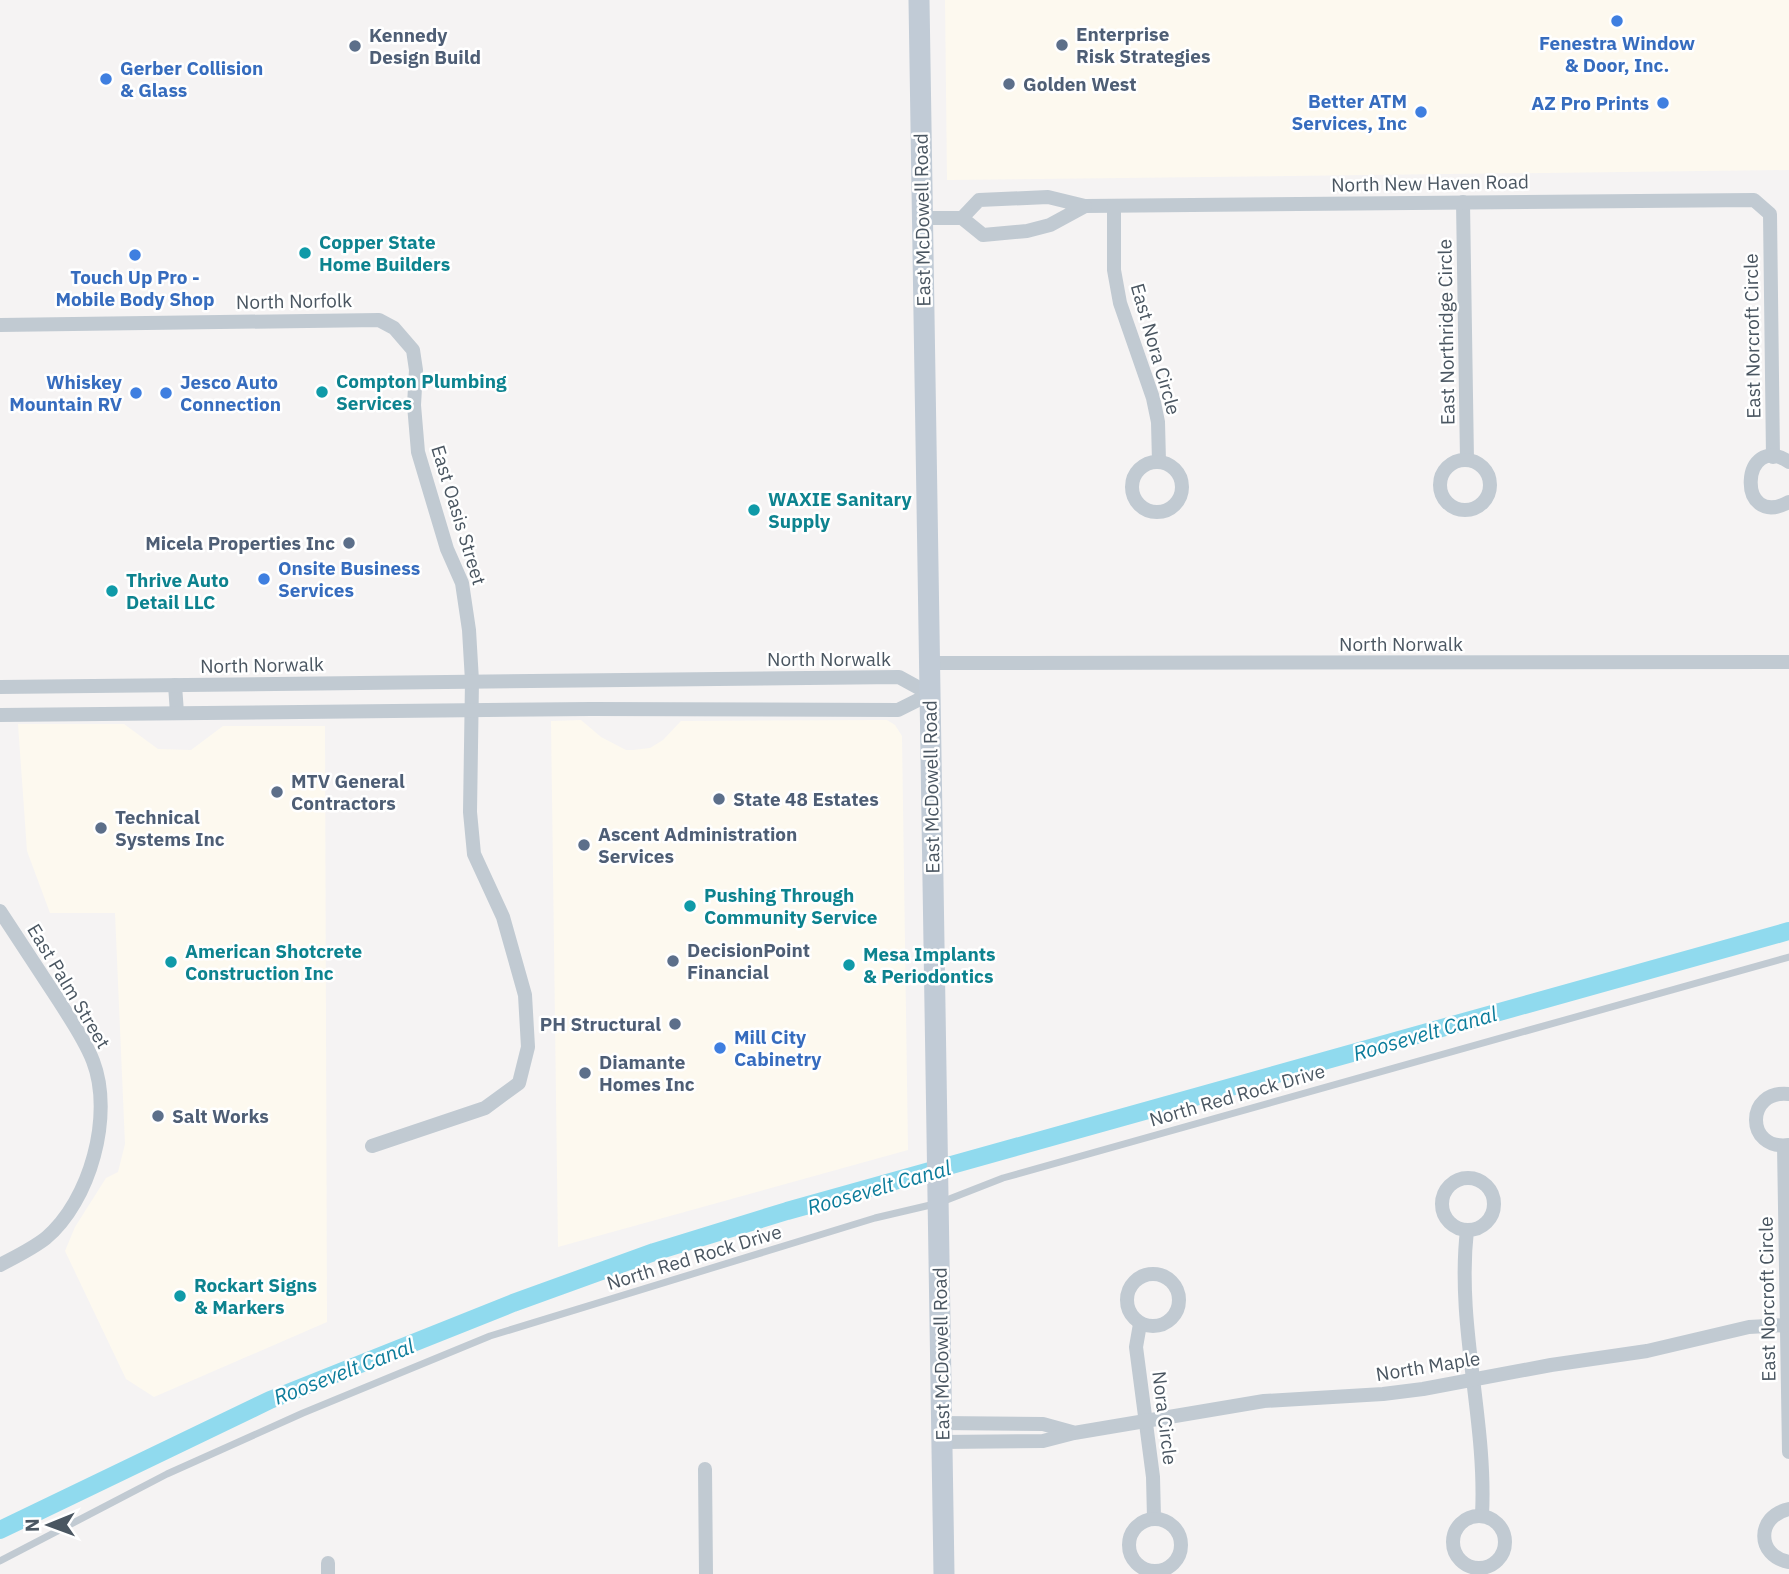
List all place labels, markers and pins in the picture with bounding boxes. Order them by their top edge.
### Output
marker: Fenestra Window & Door, Inc. [1609,13,1625,29]
place label: Enterprise Risk Strategies [1076,22,1210,68]
place label: Kennedy Design Build [369,23,481,69]
place label: Fenestra Window & Door, Inc. [1539,31,1695,77]
marker: Enterprise Risk Strategies [1054,37,1070,53]
marker: Kennedy Design Build [347,38,363,54]
place label: Gerber Collision & Glass [120,56,263,102]
marker: Gerber Collision & Glass [98,71,114,87]
place label: Golden West [1023,72,1137,96]
marker: Golden West [1001,76,1017,92]
place label: Better ATM Services, Inc [1291,89,1407,135]
place label: AZ Pro Prints [1531,91,1649,115]
marker: AZ Pro Prints [1655,95,1671,111]
marker: Better ATM Services, Inc [1413,104,1429,120]
place label: Copper State Home Builders [319,230,450,276]
marker: Copper State Home Builders [297,245,313,261]
marker: Touch Up Pro - Mobile Body Shop [127,247,143,263]
place label: Touch Up Pro - Mobile Body Shop [55,265,215,311]
place label: Compton Plumbing Services [336,369,507,415]
place label: Whiskey Mountain RV [9,370,123,416]
place label: Jesco Auto Connection [180,370,281,416]
marker: Compton Plumbing Services [314,384,330,400]
marker: Whiskey Mountain RV [128,385,144,401]
marker: Jesco Auto Connection [158,385,174,401]
place label: WAXIE Sanitary Supply [768,487,912,533]
marker: WAXIE Sanitary Supply [746,502,762,518]
place label: Micela Properties Inc [145,531,335,555]
marker: Micela Properties Inc [341,535,357,551]
place label: Onsite Business Services [278,556,420,602]
place label: Thrive Auto Detail LLC [126,568,229,614]
marker: Onsite Business Services [256,571,272,587]
marker: Thrive Auto Detail LLC [104,583,120,599]
place label: MTV General Contractors [291,769,405,815]
marker: MTV General Contractors [269,784,285,800]
place label: State 48 Estates [733,787,879,811]
marker: State 48 Estates [711,791,727,807]
place label: Technical Systems Inc [115,805,225,851]
marker: Technical Systems Inc [93,820,109,836]
place label: Ascent Administration Services [598,822,797,868]
marker: Ascent Administration Services [576,837,592,853]
place label: Pushing Through Community Service [704,883,877,929]
marker: Pushing Through Community Service [682,898,698,914]
place label: DecisionPoint Financial [687,938,810,984]
place label: American Shotcrete Construction Inc [185,939,362,985]
place label: Mesa Implants & Periodontics [863,942,996,988]
marker: DecisionPoint Financial [665,953,681,969]
marker: American Shotcrete Construction Inc [163,954,179,970]
marker: Mesa Implants & Periodontics [841,957,857,973]
place label: PH Structural [540,1012,661,1036]
marker: PH Structural [667,1016,683,1032]
place label: Mill City Cabinetry [734,1025,822,1071]
marker: Mill City Cabinetry [712,1040,728,1056]
place label: Diamante Homes Inc [599,1050,695,1096]
marker: Diamante Homes Inc [577,1065,593,1081]
place label: Salt Works [172,1104,269,1128]
marker: Salt Works [150,1108,166,1124]
place label: Rockart Signs & Markers [194,1273,317,1319]
marker: Rockart Signs & Markers [172,1288,188,1304]

